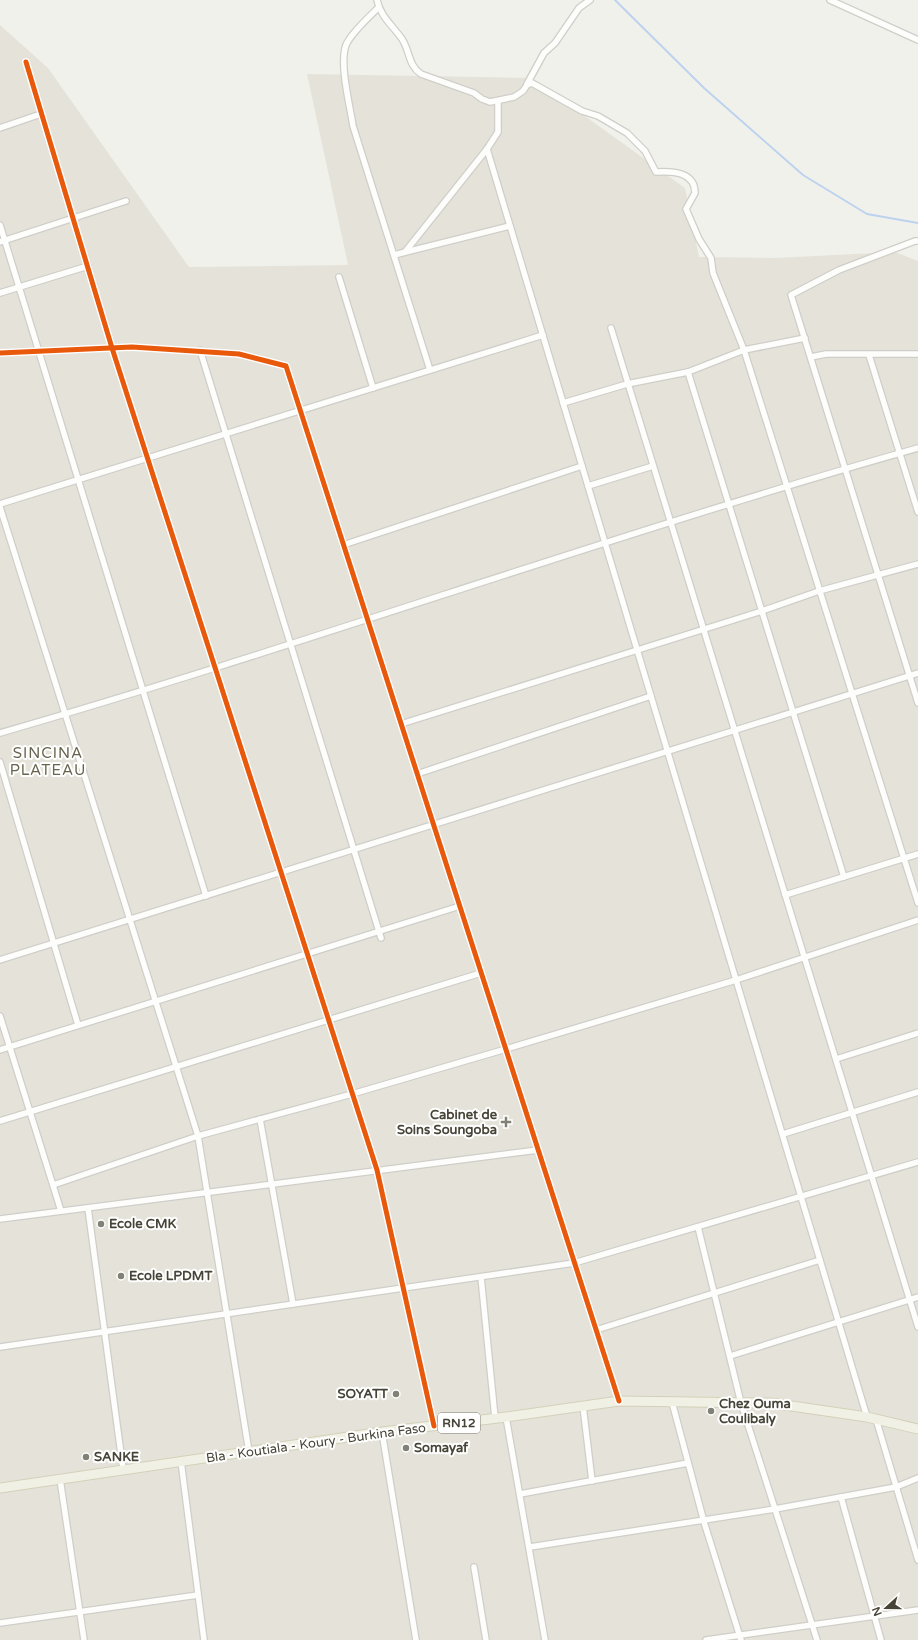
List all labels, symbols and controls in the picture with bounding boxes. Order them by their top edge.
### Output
district label: SINCINA PLATEAU [10,744,86,779]
place label: Cabinet de Soins Soungoba [397,1107,498,1138]
marker: Cabinet de Soins Soungoba [500,1116,512,1128]
place label: Ecole CMK [109,1216,176,1232]
marker: Ecole CMK [96,1219,106,1229]
place label: Ecole LPDMT [129,1268,213,1284]
marker: Ecole LPDMT [116,1271,126,1281]
place label: SOYATT [338,1386,389,1402]
marker: SOYATT [391,1389,401,1399]
place label: Chez Ouma Coulibaly [719,1396,791,1427]
marker: Chez Ouma Coulibaly [706,1406,716,1416]
road number: RN12 [438,1413,480,1433]
street label: Bla - Koutiala - Koury - Burkina Faso [205,1420,427,1466]
place label: Somayaf [414,1440,469,1456]
marker: Somayaf [401,1443,411,1453]
place label: SANKE [94,1449,139,1465]
marker: SANKE [81,1452,91,1462]
north arrow [866,1588,906,1628]
text: N [869,1605,885,1618]

